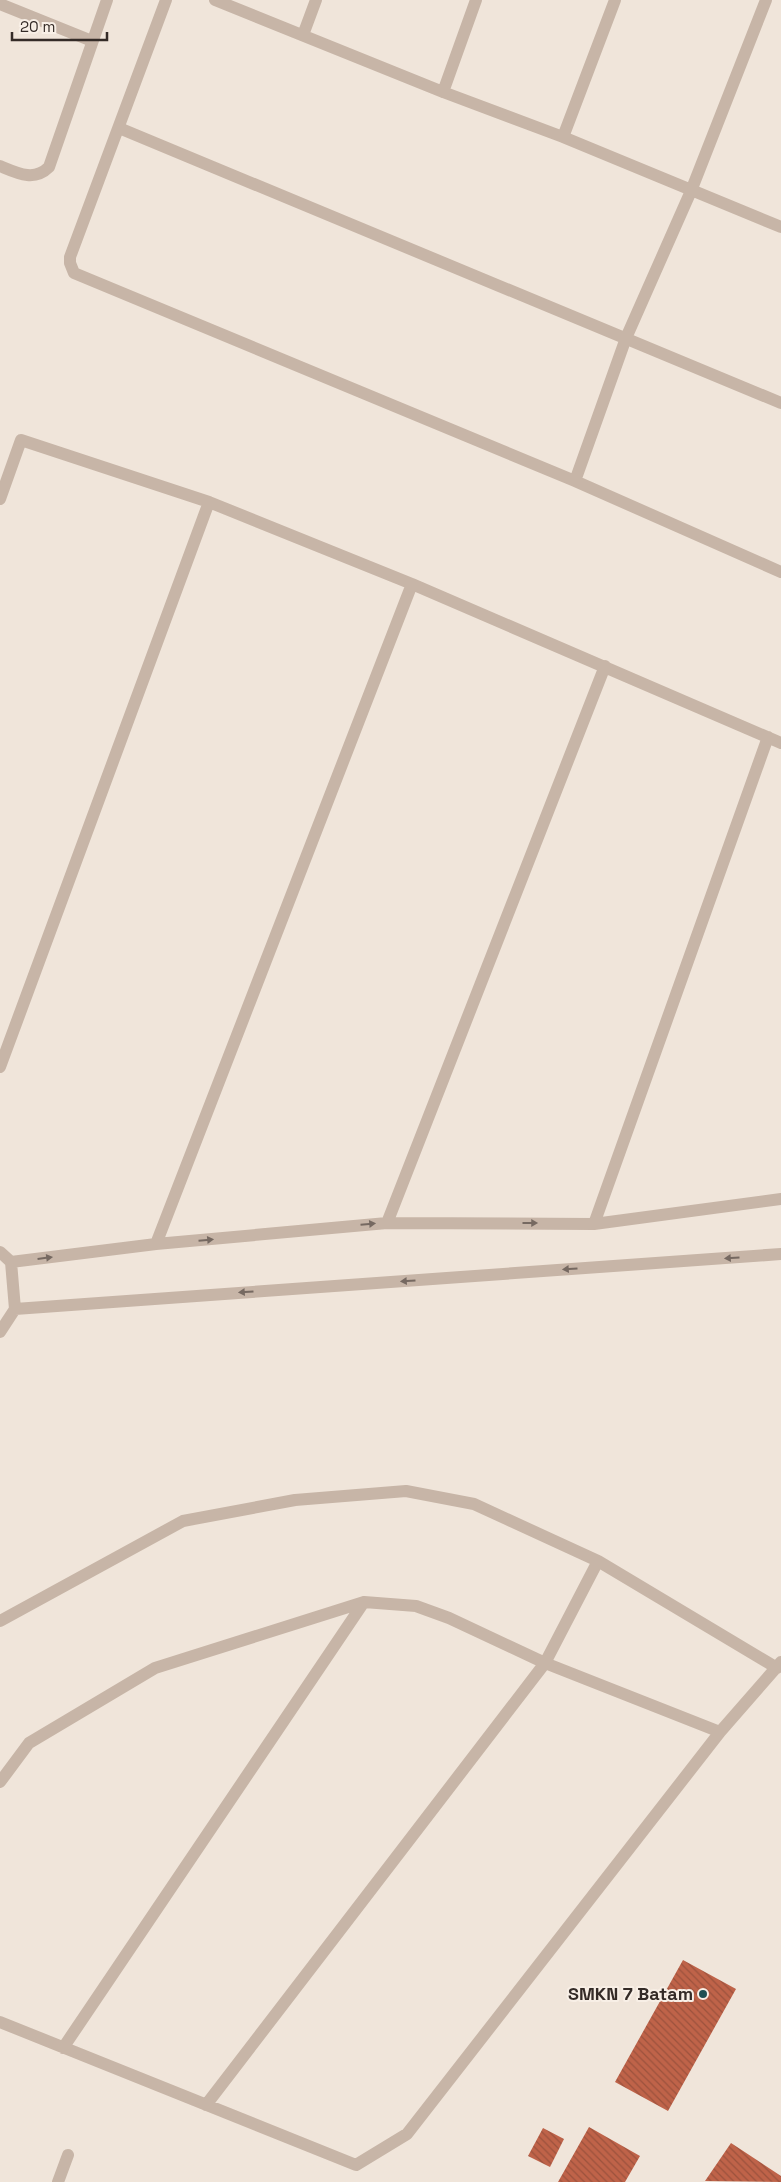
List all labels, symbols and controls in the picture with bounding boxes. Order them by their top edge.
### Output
scale bar [12,10,108,42]
text: 20 m [20,17,55,36]
one-way arrow [523,1219,539,1227]
one-way arrow [360,1220,376,1228]
one-way arrow [198,1235,214,1243]
one-way arrow [37,1254,53,1262]
one-way arrow [724,1254,740,1262]
one-way arrow [562,1265,578,1273]
one-way arrow [400,1277,416,1285]
one-way arrow [238,1289,254,1297]
place label: SMKN 7 Batam [568,1982,693,2005]
marker: SMKN 7 Batam [697,1988,709,2000]

